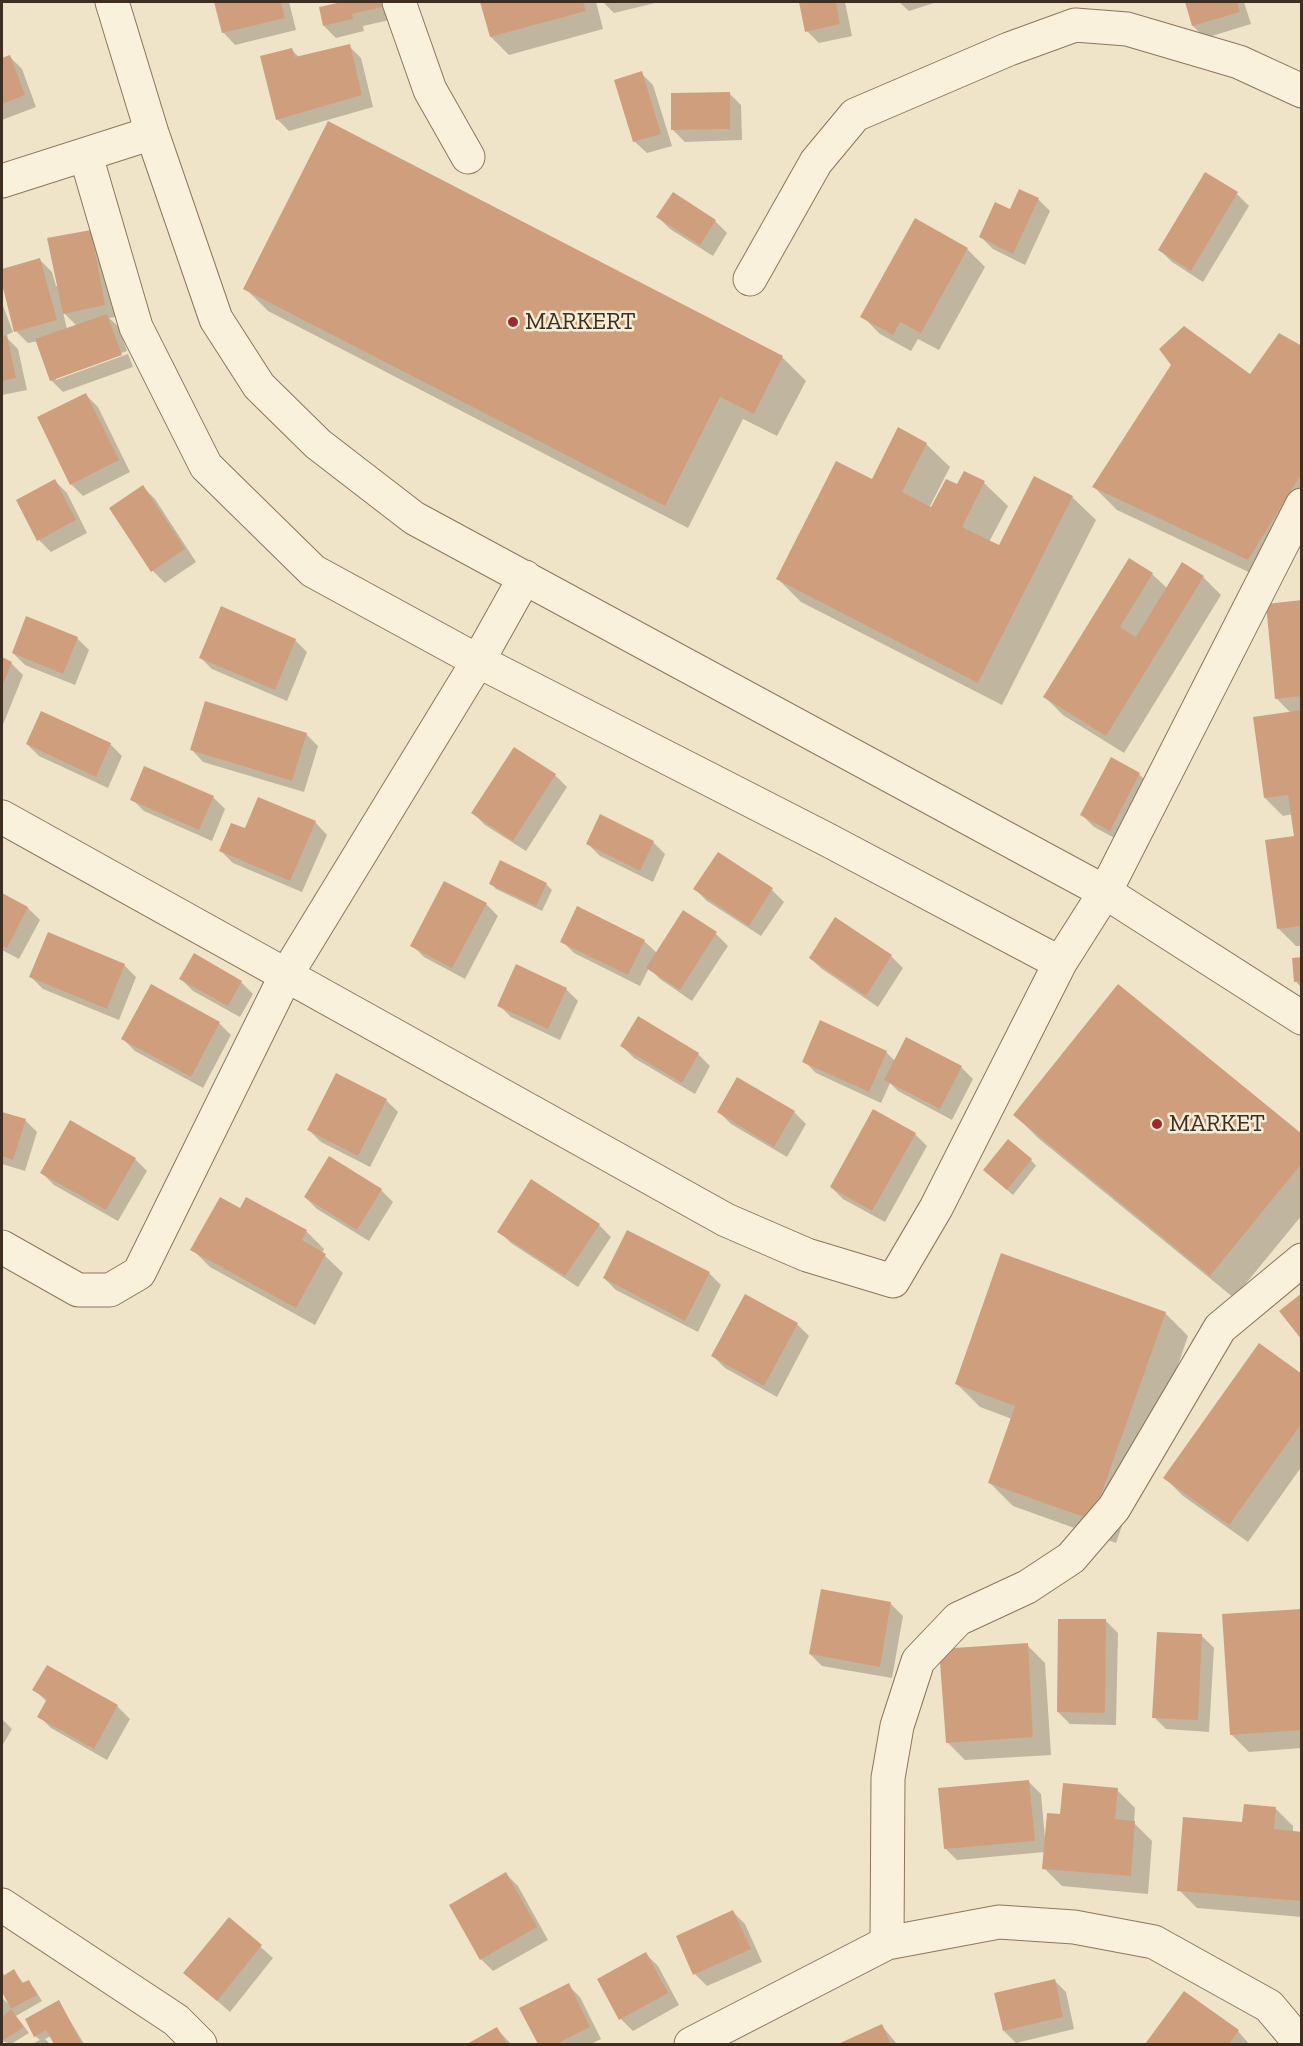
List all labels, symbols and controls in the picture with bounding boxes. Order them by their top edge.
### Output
place label: MARKERT [525,308,636,336]
marker: MARKERT [506,315,520,329]
place label: MARKET [1169,1110,1265,1138]
marker: MARKET [1150,1117,1164,1131]

